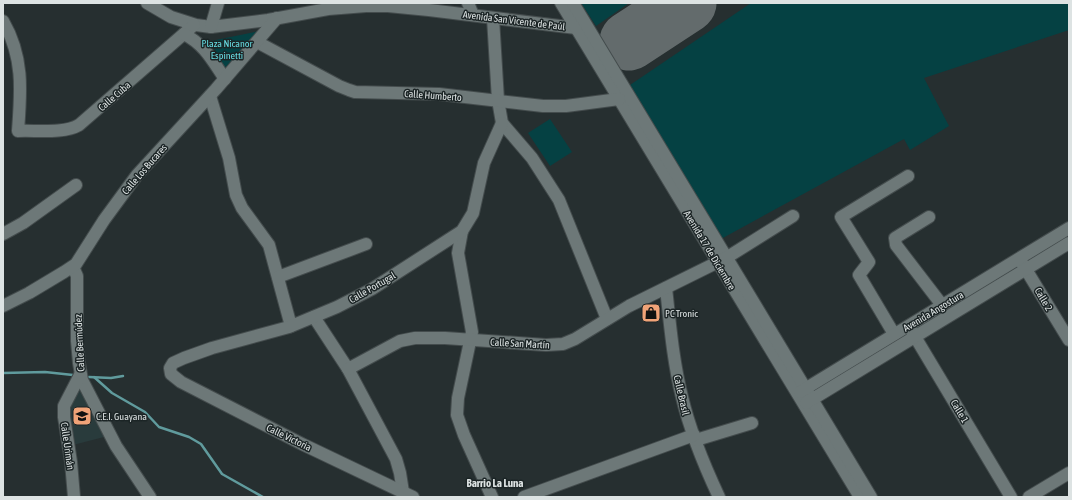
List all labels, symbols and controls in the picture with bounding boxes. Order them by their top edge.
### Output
street label: Avenida San Vicente de Paúl [462,9,566,32]
park label: Plaza Nicanor Espinetti [202,38,253,61]
street label: Calle Cuba [96,79,133,113]
street label: Calle Humberto [404,88,462,103]
street label: Calle Los Bucares [120,142,169,197]
street label: Avenida 17 de Diciembre [682,209,738,292]
street label: Calle Portugal [347,270,398,305]
street label: Calle 2 [1032,286,1055,313]
street label: Avenida Angostura [901,289,966,334]
shop icon: PC Tronic [640,302,662,324]
place label: PC Tronic [665,308,698,319]
street label: Calle Bermúdez [72,314,86,372]
street label: Calle San Martín [490,336,550,351]
street label: Calle Brasil [672,374,692,417]
street label: Calle 1 [948,398,971,425]
school or university icon: C.E.I. Guayana [71,405,93,427]
place label: C.E.I. Guayana [96,411,147,422]
street label: Calle Urimán [59,421,76,471]
street label: Calle Victoria [265,422,313,453]
district label: Barrio La Luna [467,477,523,489]

